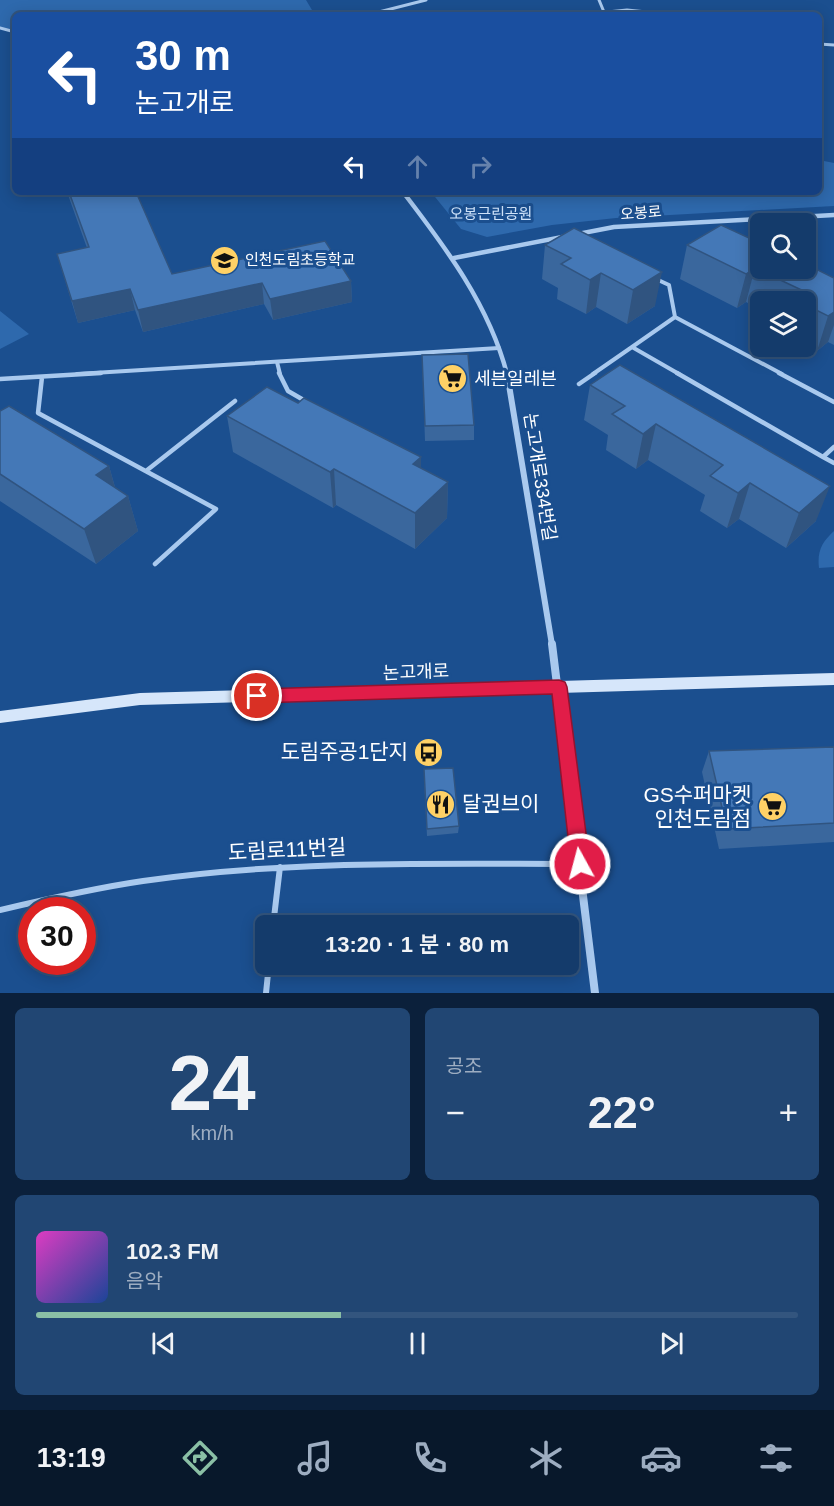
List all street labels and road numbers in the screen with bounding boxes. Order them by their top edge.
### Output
street label: 오봉로 [620,202,662,223]
street label: 논고개로334번길 [520,412,560,542]
street label: 논고개로 [383,661,449,683]
street label: 도림로11번길 [227,835,347,864]

